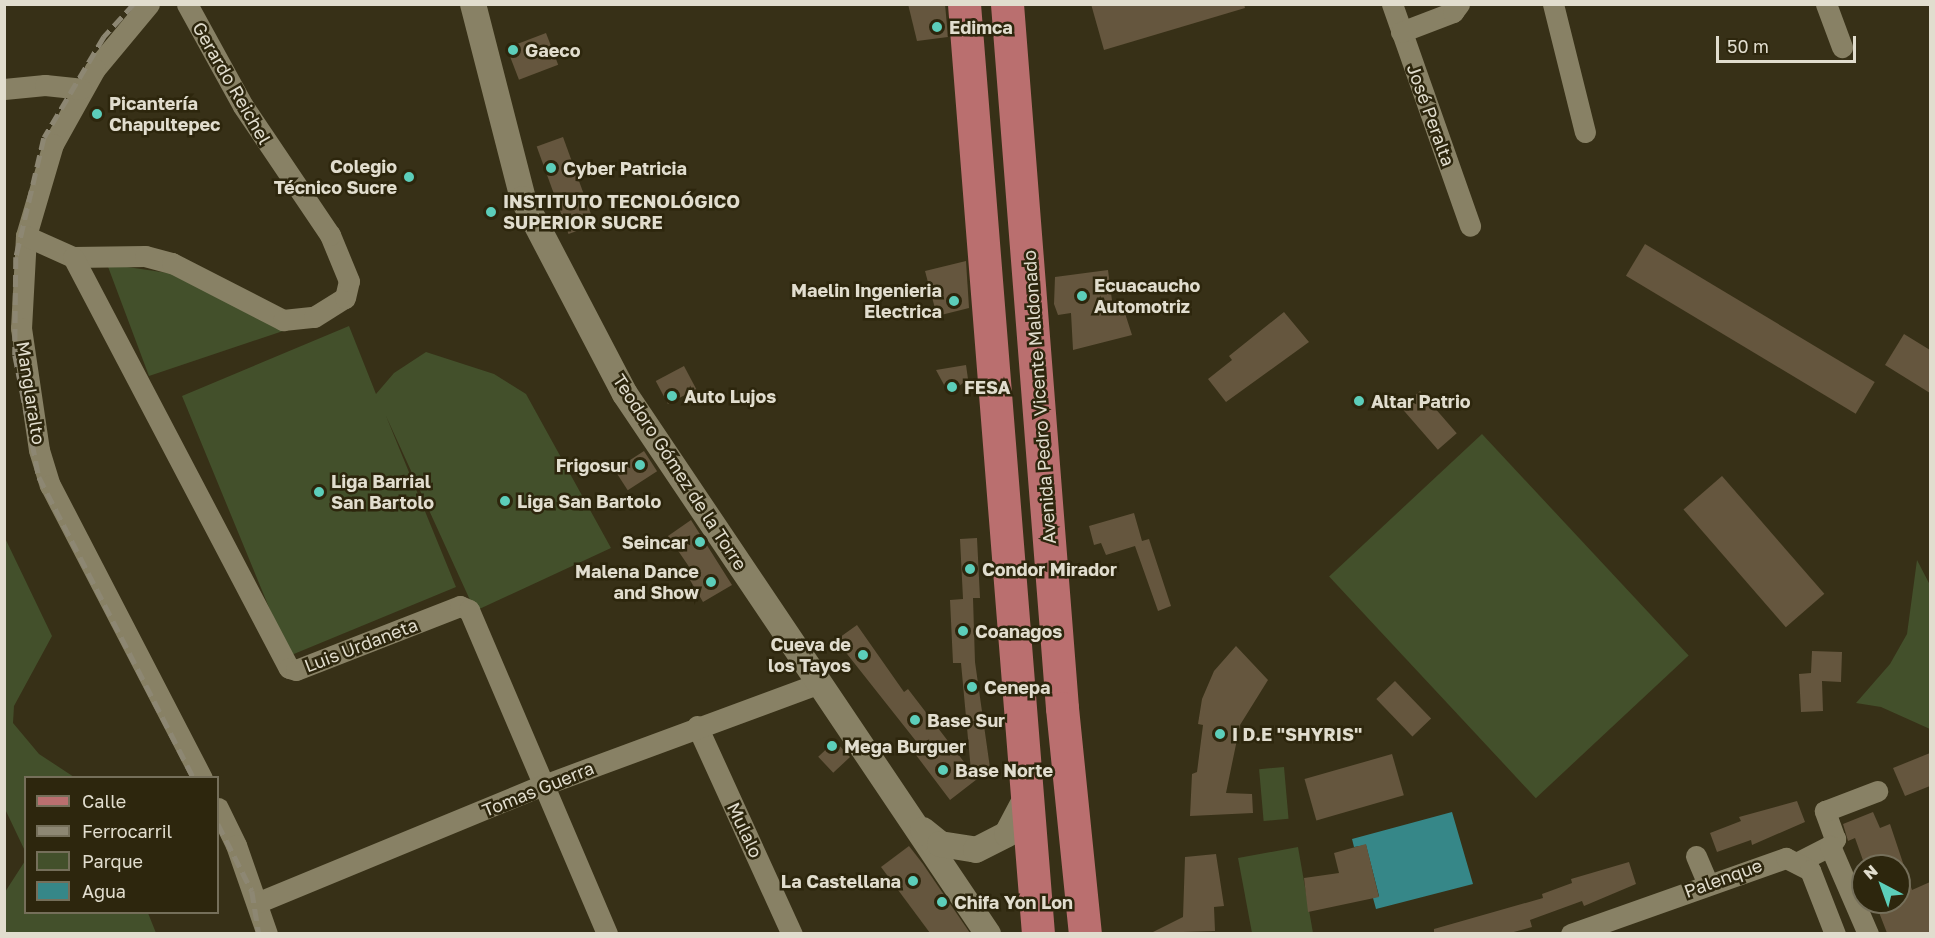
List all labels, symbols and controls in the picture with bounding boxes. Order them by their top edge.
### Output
place label: Edimca [949,16,1013,38]
street label: Gerardo Reichel [188,18,276,148]
marker: Edimca [930,20,944,34]
scale bar [1719,24,1858,62]
text: 50 m [1727,35,1769,57]
place label: Gaeco [525,39,580,61]
marker: Gaeco [506,43,520,57]
street label: José Peralta [1403,61,1459,169]
place label: Picantería Chapultepec [109,93,220,136]
marker: Picantería Chapultepec [90,107,104,121]
place label: Colegio Técnico Sucre [274,156,397,198]
place label: Cyber Patricia [563,157,687,179]
marker: Cyber Patricia [544,161,558,175]
marker: Colegio Técnico Sucre [402,170,416,184]
place label: INSTITUTO TECNOLÓGICO SUPERIOR SUCRE [503,191,740,234]
marker: INSTITUTO TECNOLÓGICO SUPERIOR SUCRE [484,205,498,219]
street label: Avenida Pedro Vicente Maldonado [1018,249,1060,545]
place label: Ecuacaucho Automotriz [1094,275,1200,318]
place label: Maelin Ingenieria Electrica [791,280,942,322]
marker: Ecuacaucho Automotriz [1075,289,1089,303]
marker: Maelin Ingenieria Electrica [947,294,961,308]
street label: Manglaralto [12,340,50,446]
street label: Teodoro Gómez de la Torre [608,370,752,574]
place label: FESA [964,376,1011,398]
marker: FESA [945,380,959,394]
place label: Auto Lujos [684,385,776,407]
marker: Auto Lujos [665,389,679,403]
place label: Altar Patrio [1371,390,1471,412]
marker: Altar Patrio [1352,394,1366,408]
place label: Frigosur [556,454,628,476]
marker: Frigosur [633,458,647,472]
place label: Liga Barrial San Bartolo [331,471,434,514]
marker: Liga Barrial San Bartolo [312,485,326,499]
place label: Liga San Bartolo [517,490,661,512]
marker: Liga San Bartolo [498,494,512,508]
place label: Seincar [622,531,688,553]
marker: Seincar [693,535,707,549]
place label: Condor Mirador [982,558,1117,580]
place label: Malena Dance and Show [575,561,699,604]
marker: Condor Mirador [963,562,977,576]
marker: Malena Dance and Show [704,575,718,589]
street label: Luis Urdaneta [301,613,421,677]
place label: Coanagos [975,620,1062,642]
marker: Coanagos [956,624,970,638]
place label: Cueva de los Tayos [768,634,851,676]
marker: Cueva de los Tayos [856,648,870,662]
place label: Cenepa [984,676,1050,698]
marker: Cenepa [965,680,979,694]
place label: Base Sur [927,709,1005,731]
marker: Base Sur [908,713,922,727]
place label: I D.E "SHYRIS" [1232,723,1362,745]
marker: I D.E "SHYRIS" [1213,727,1227,741]
place label: Mega Burguer [844,735,966,757]
marker: Mega Burguer [825,739,839,753]
street label: Tomas Guerra [479,757,597,821]
place label: Base Norte [955,759,1053,781]
marker: Base Norte [936,763,950,777]
legend [24,776,219,914]
text: Calle [82,790,126,812]
street label: Mulalo [723,799,767,861]
text: Ferrocarril [82,820,172,842]
text: Parque [82,850,143,872]
street label: Palenque [1681,854,1765,902]
north arrow [1851,854,1911,914]
text: N [1859,860,1882,883]
place label: La Castellana [781,870,901,892]
marker: La Castellana [906,874,920,888]
text: Agua [82,880,126,902]
place label: Chifa Yon Lon [954,891,1073,913]
marker: Chifa Yon Lon [935,895,949,909]

